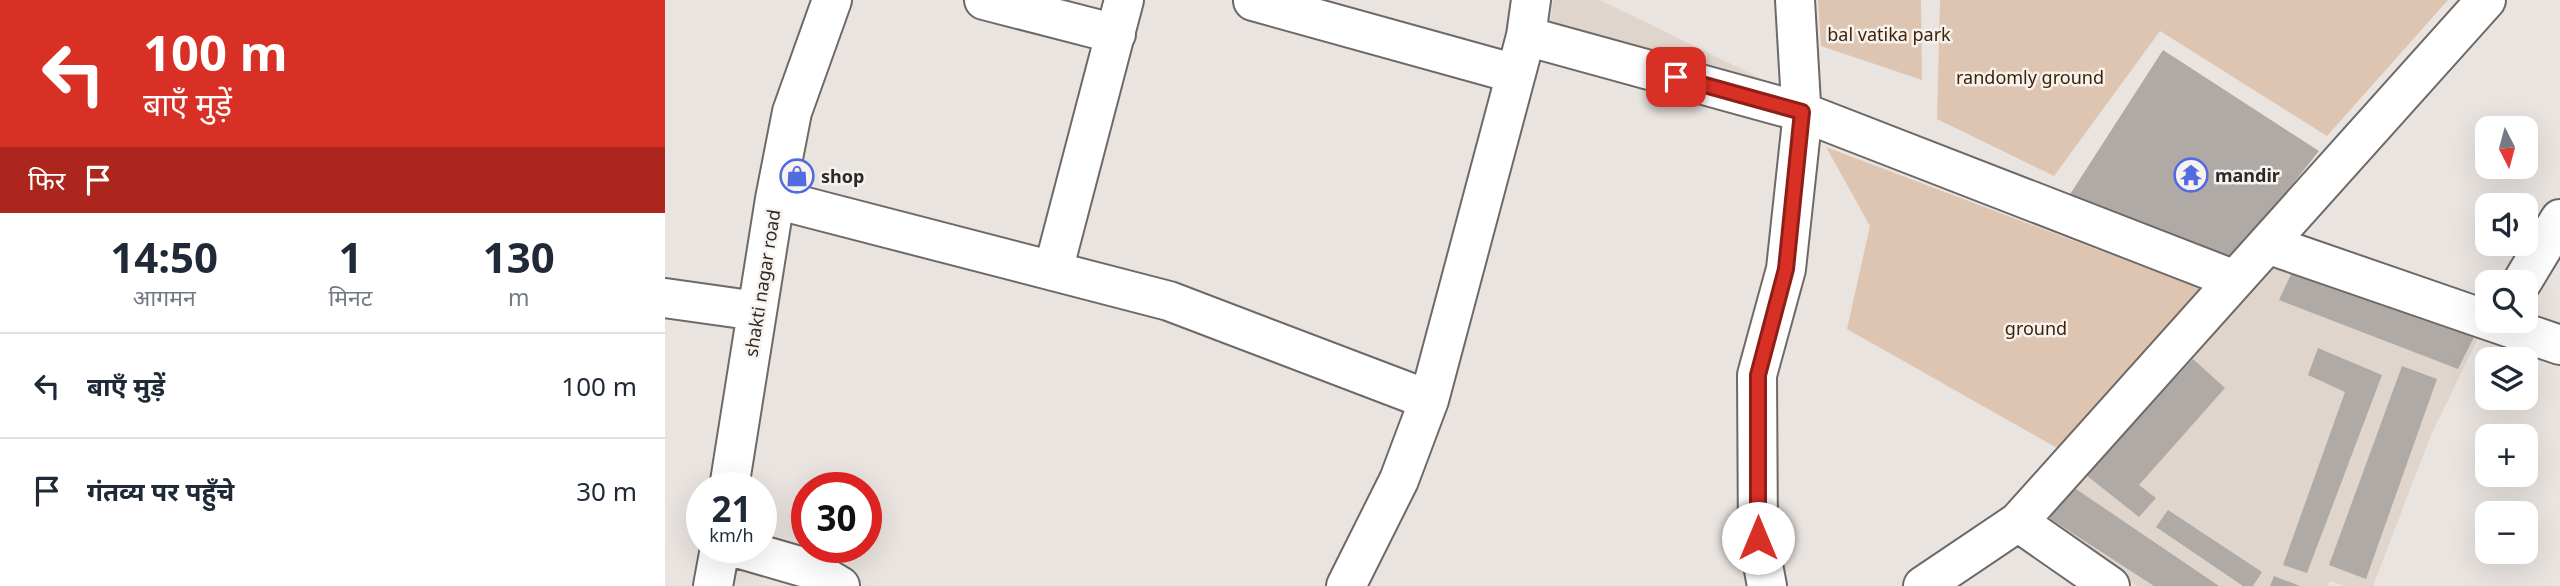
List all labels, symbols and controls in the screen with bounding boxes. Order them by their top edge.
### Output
text: 100 m [143,19,288,85]
park label: bal vatika park [1827,22,1951,46]
icon: left [28,28,119,119]
pin [1646,47,1706,107]
icon: arrive [1657,58,1695,96]
park label: randomly ground [1956,65,2104,89]
text: बाएँ मुड़ें [143,82,232,125]
north arrow [2475,116,2537,178]
map controls [2475,116,2538,564]
temple icon: mandir [2172,156,2210,194]
shop icon: shop [778,157,816,195]
icon: arrive [79,161,117,199]
text: फिर [28,162,65,198]
place label: mandir [2215,163,2280,187]
place label: shop [821,164,864,188]
button: sound [2475,193,2538,256]
street label: shakti nagar road [738,208,786,358]
text: 14:50 [110,228,218,285]
text: 1 [338,228,362,285]
text: 130 [483,228,555,285]
button: search [2475,270,2538,333]
text: आगमन [133,281,196,313]
text: मिनट [328,281,372,313]
text: m [508,281,529,313]
park label: ground [2005,316,2067,340]
button: layers [2475,347,2538,410]
icon: left [28,367,66,405]
text: बाएँ मुड़ें [87,368,165,404]
text: 100 m [561,368,637,404]
button: + [2475,424,2538,487]
icon: arrive [28,472,66,510]
speed limit sign: 30 [791,472,882,563]
text: गंतव्य पर पहुँचे [87,473,234,509]
text: 30 m [576,473,637,509]
text: 21 [711,485,752,532]
position arrow [1721,501,1795,575]
button: − [2475,501,2538,564]
text: km/h [709,523,754,547]

